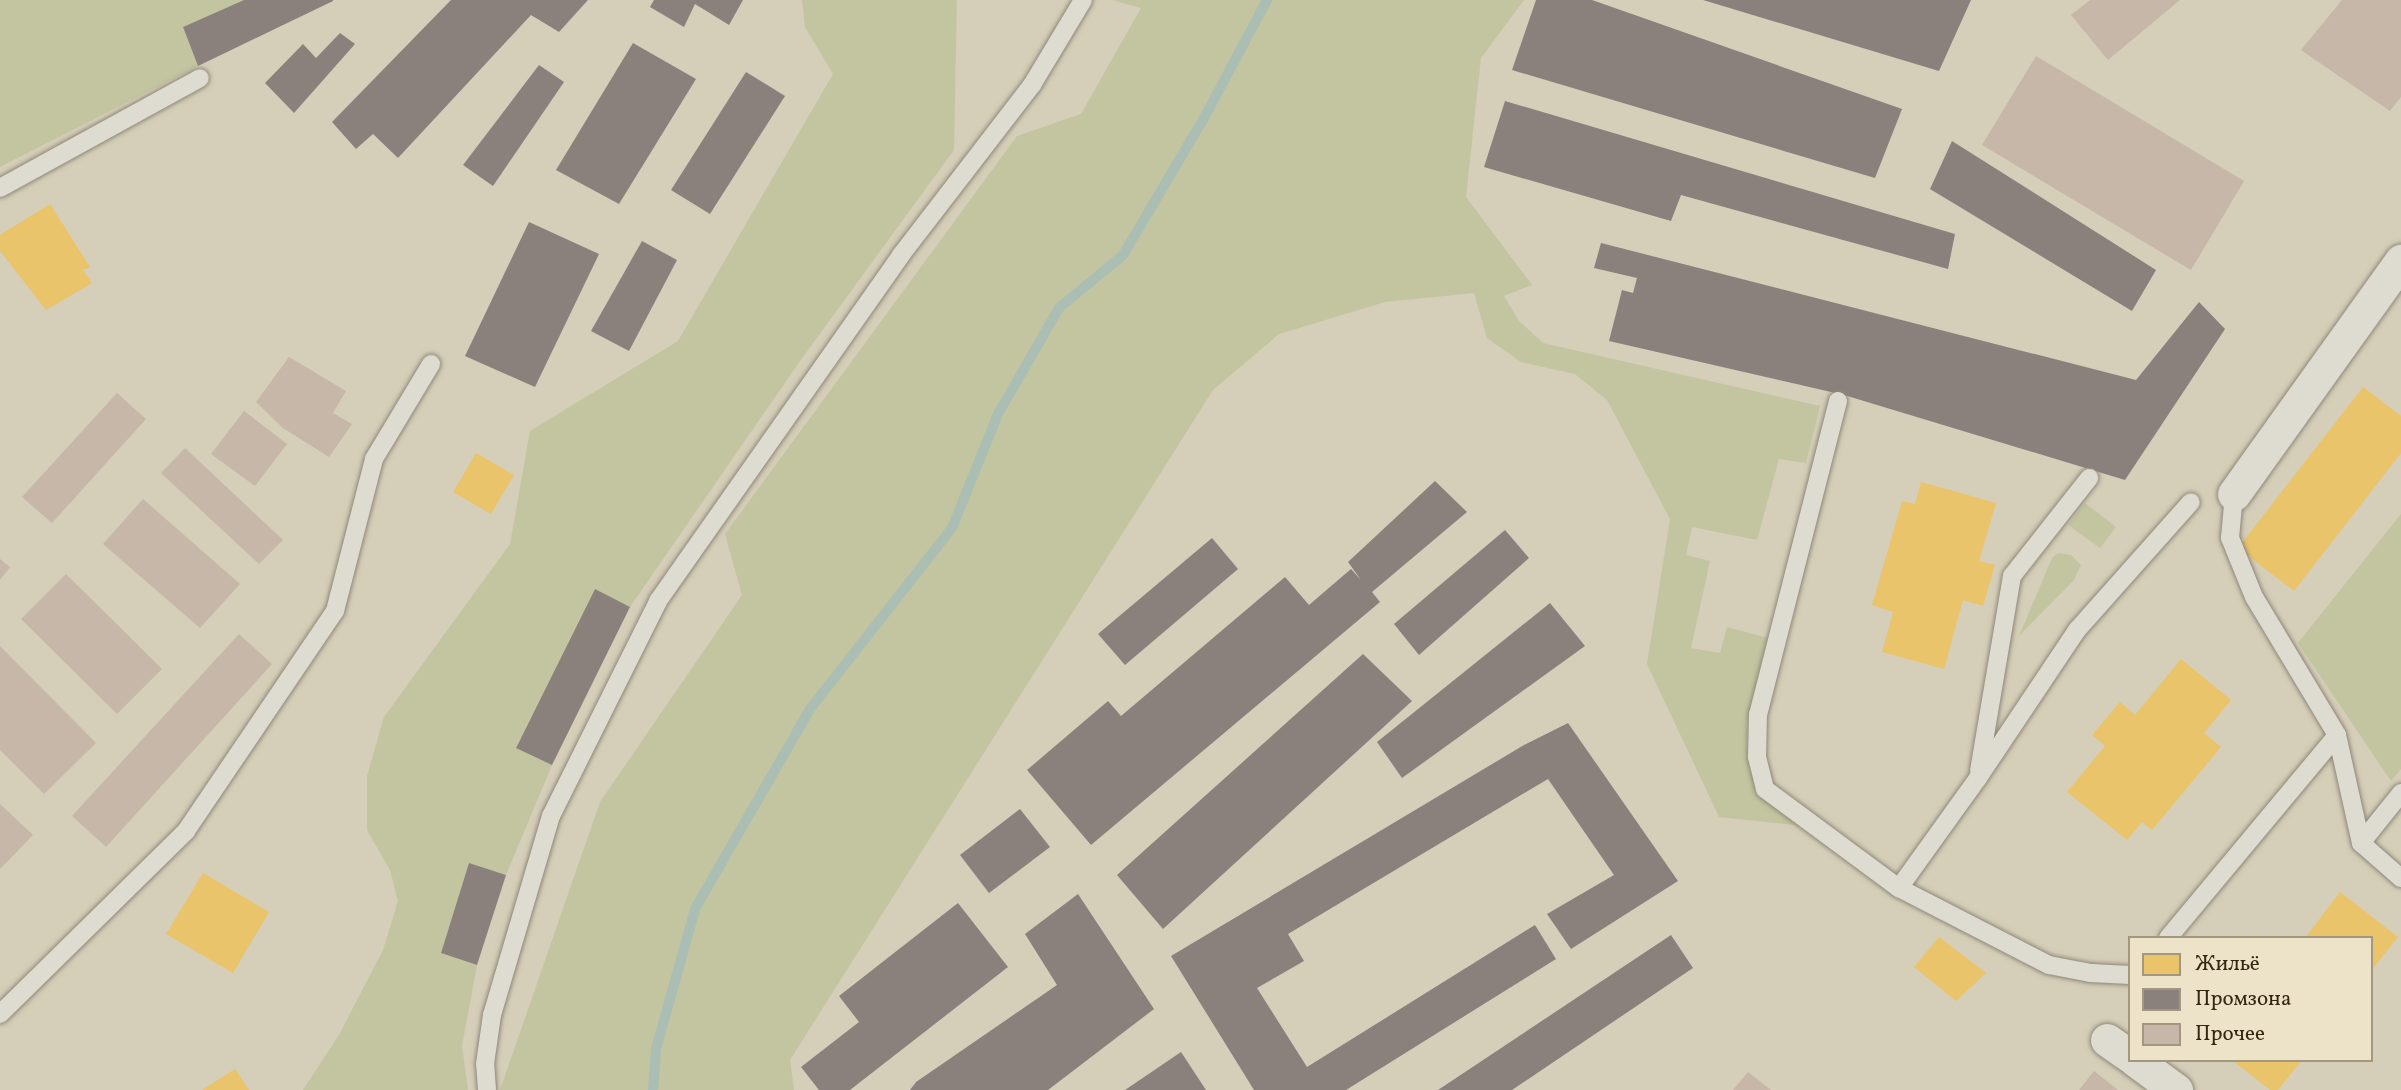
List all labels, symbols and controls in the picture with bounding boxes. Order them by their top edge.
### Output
legend [2128,936,2373,1062]
text: Жильё [2195,950,2260,979]
text: Промзона [2195,985,2291,1014]
text: Прочее [2195,1020,2265,1049]

